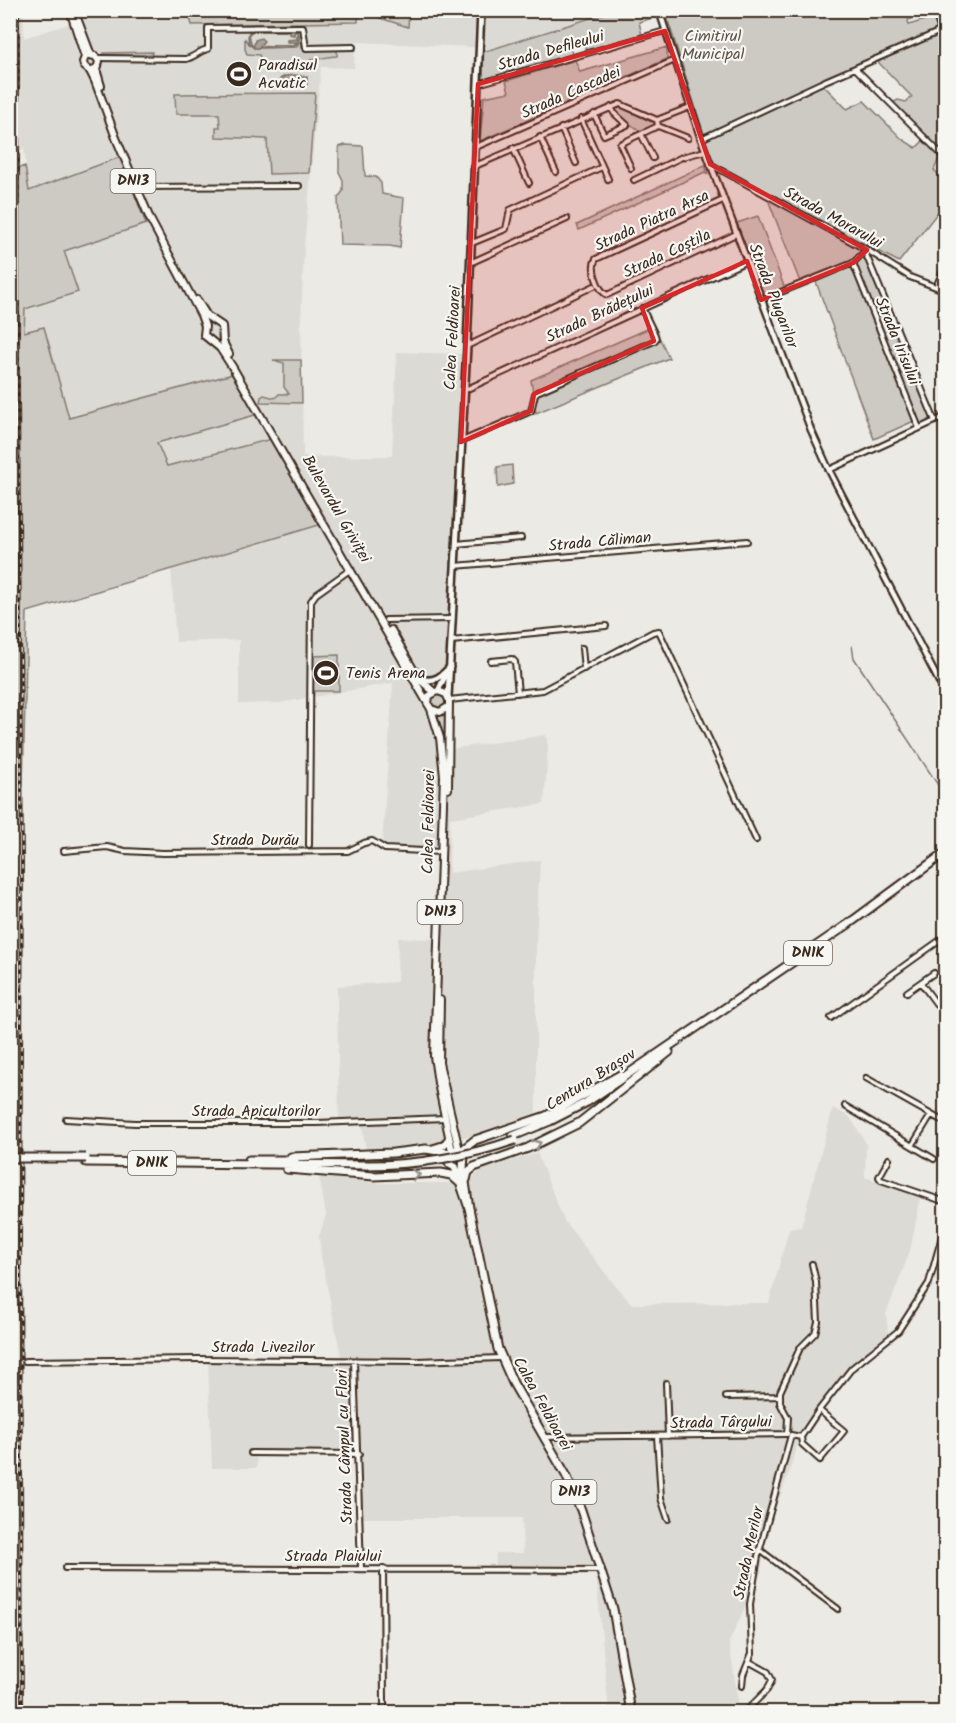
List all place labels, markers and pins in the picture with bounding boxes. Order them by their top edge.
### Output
place label: Paradisul Acvatic [258,53,317,96]
sports icon: Paradisul Acvatic [224,59,254,89]
sports icon: Tenis Arena [311,658,341,688]
place label: Tenis Arena [346,661,426,686]

